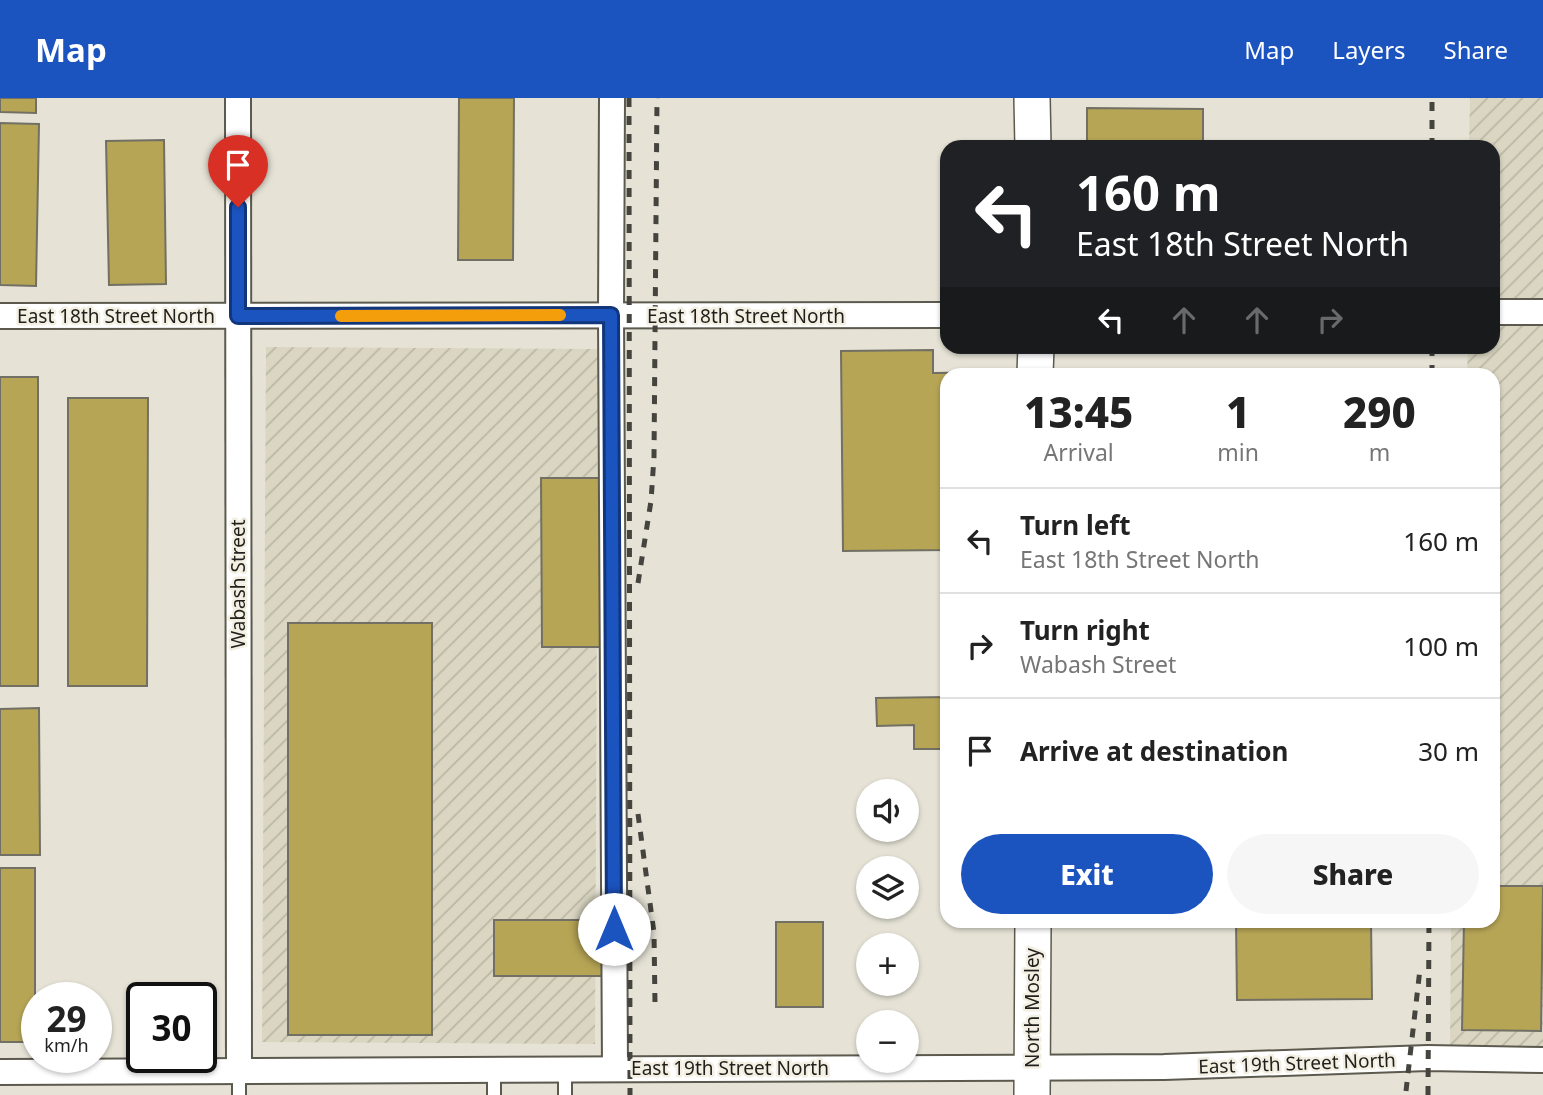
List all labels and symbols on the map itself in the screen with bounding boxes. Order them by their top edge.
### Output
pin [208,135,268,207]
street label: East 18th Street North [17,303,215,329]
street label: East 18th Street North [647,303,845,329]
street label: Wabash Street [225,519,251,649]
position arrow [577,892,651,966]
street label: North Mosley [1019,948,1045,1068]
speed limit sign: 30 [126,982,217,1073]
street label: East 19th Street North [1198,1047,1396,1079]
street label: East 19th Street North [631,1055,829,1081]

